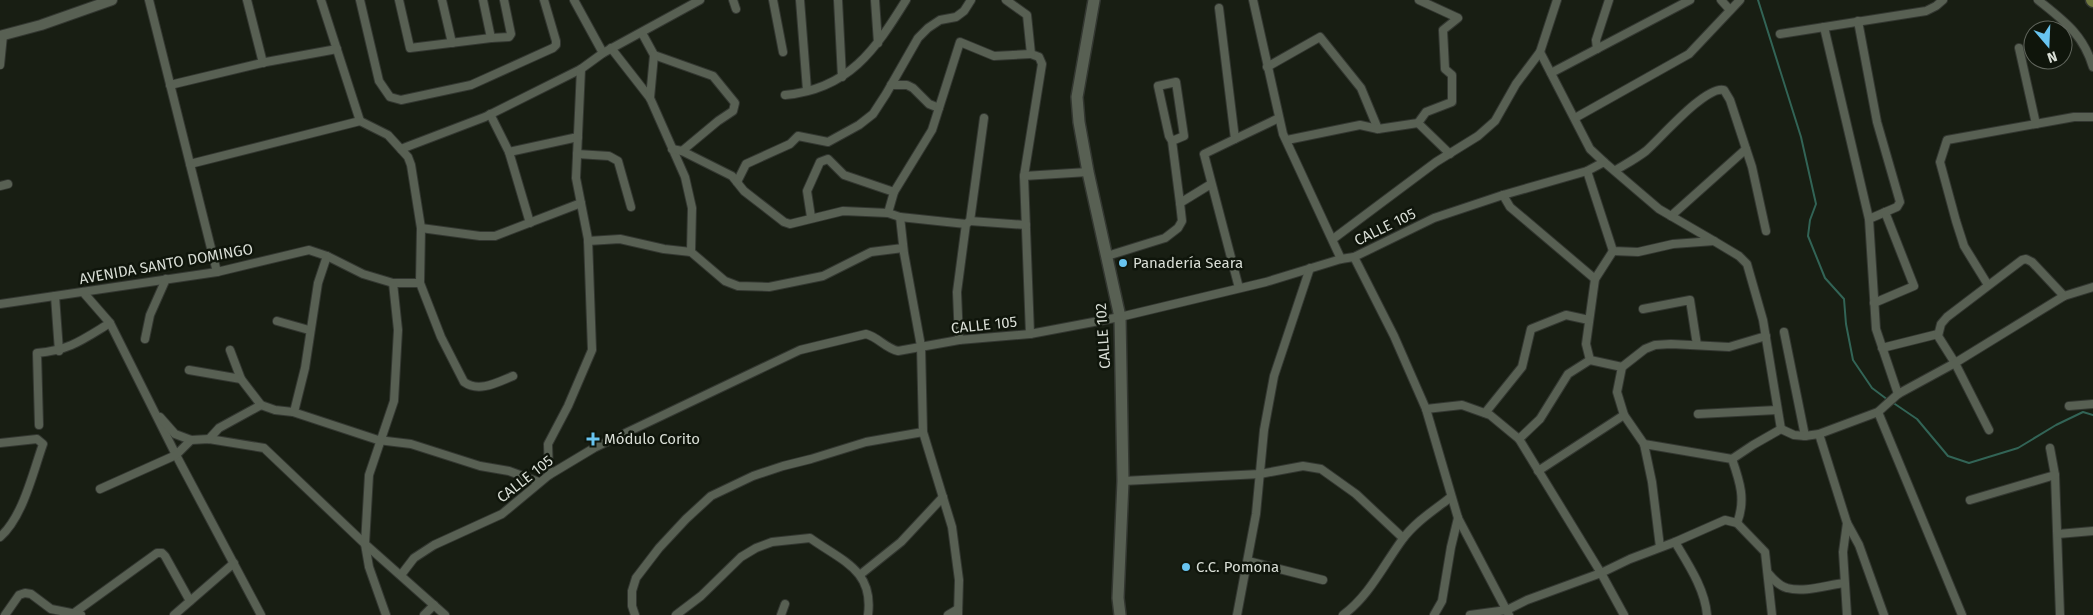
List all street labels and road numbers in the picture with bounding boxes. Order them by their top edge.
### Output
street label: CALLE 105 [1351,204,1419,250]
street label: AVENIDA SANTO DOMINGO [78,240,254,288]
street label: CALLE 102 [1092,302,1114,370]
street label: CALLE 105 [950,313,1018,337]
street label: CALLE 105 [493,451,557,507]

